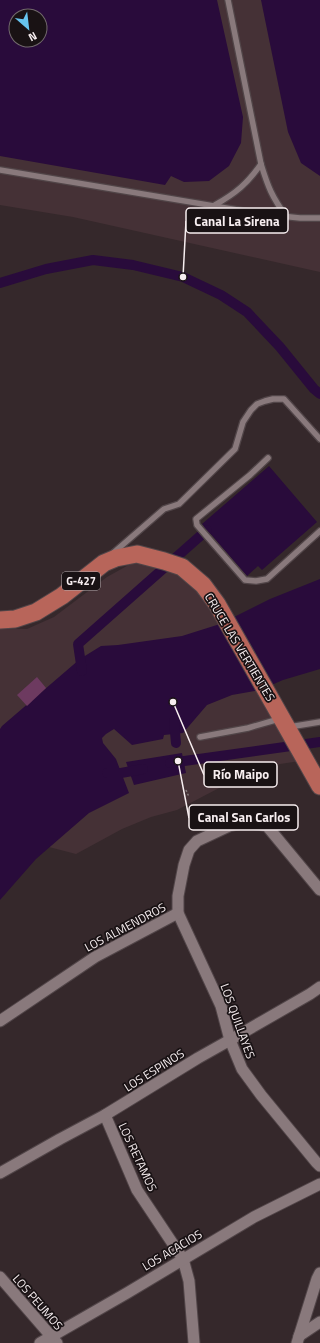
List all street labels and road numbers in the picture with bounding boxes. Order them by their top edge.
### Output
road number: G-427 [62,572,100,590]
street label: CRUCE LAS VERTIENTES [200,589,280,705]
street label: LOS ALMENDROS [81,898,169,956]
street label: LOS QUILLAYES [216,981,260,1061]
street label: LOS ESPINOS [120,1044,188,1096]
street label: LOS RETAMOS [114,1119,162,1195]
street label: LOS ACACIOS [138,1225,206,1275]
street label: LOS PEUMOS [8,1270,68,1334]

